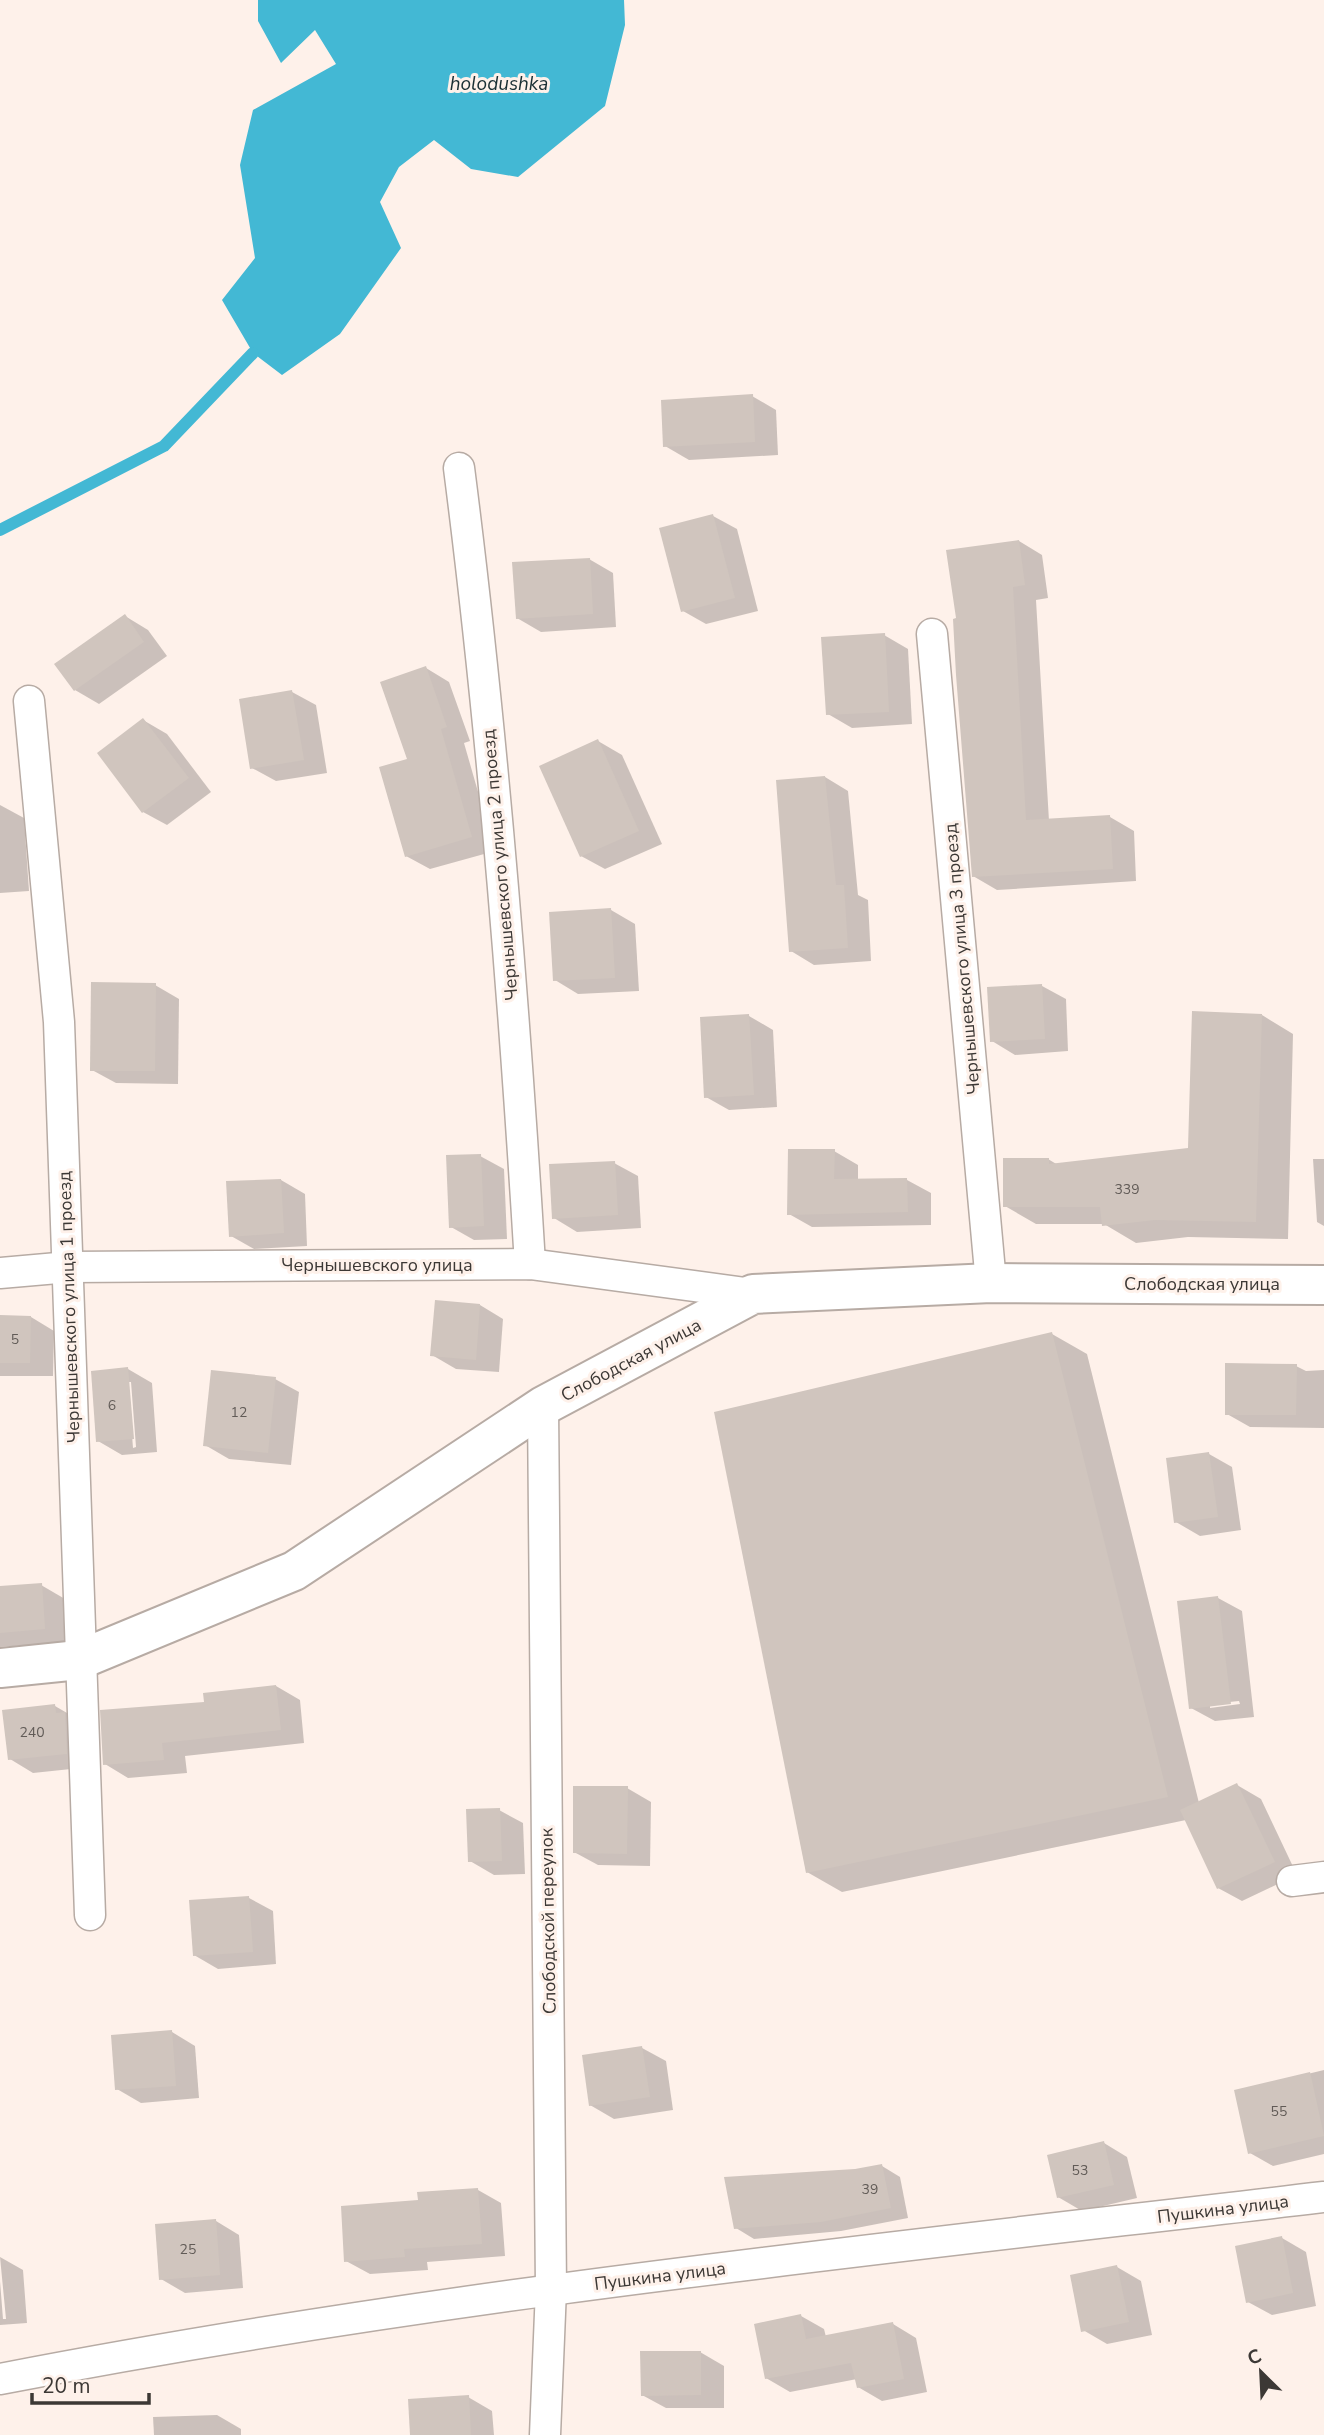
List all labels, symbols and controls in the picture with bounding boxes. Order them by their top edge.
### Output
water label: holodushka [450,71,548,97]
street label: Чернышевского улица 2 проезд [476,728,524,1002]
street label: Чернышевского улица 3 проезд [938,822,986,1096]
street label: Чернышевского улица 1 проезд [52,1170,86,1443]
house number: 339 [1114,1180,1140,1199]
street label: Чернышевского улица [281,1253,473,1277]
street label: Слободская улица [1124,1272,1280,1296]
street label: Слободская улица [557,1313,705,1407]
house number: 5 [11,1330,19,1349]
house number: 6 [108,1396,116,1415]
house number: 12 [231,1403,247,1422]
house number: 240 [19,1723,45,1742]
street label: Слободской переулок [534,1827,562,2014]
house number: 55 [1271,2102,1287,2121]
house number: 53 [1072,2161,1088,2180]
house number: 39 [862,2180,878,2199]
street label: Пушкина улица [1156,2189,1290,2229]
house number: 25 [180,2240,196,2259]
street label: Пушкина улица [593,2256,727,2296]
north arrow [1226,2337,1296,2407]
text: С [1243,2343,1266,2372]
scale bar [32,2362,149,2406]
text: 20 m [42,2372,91,2400]

